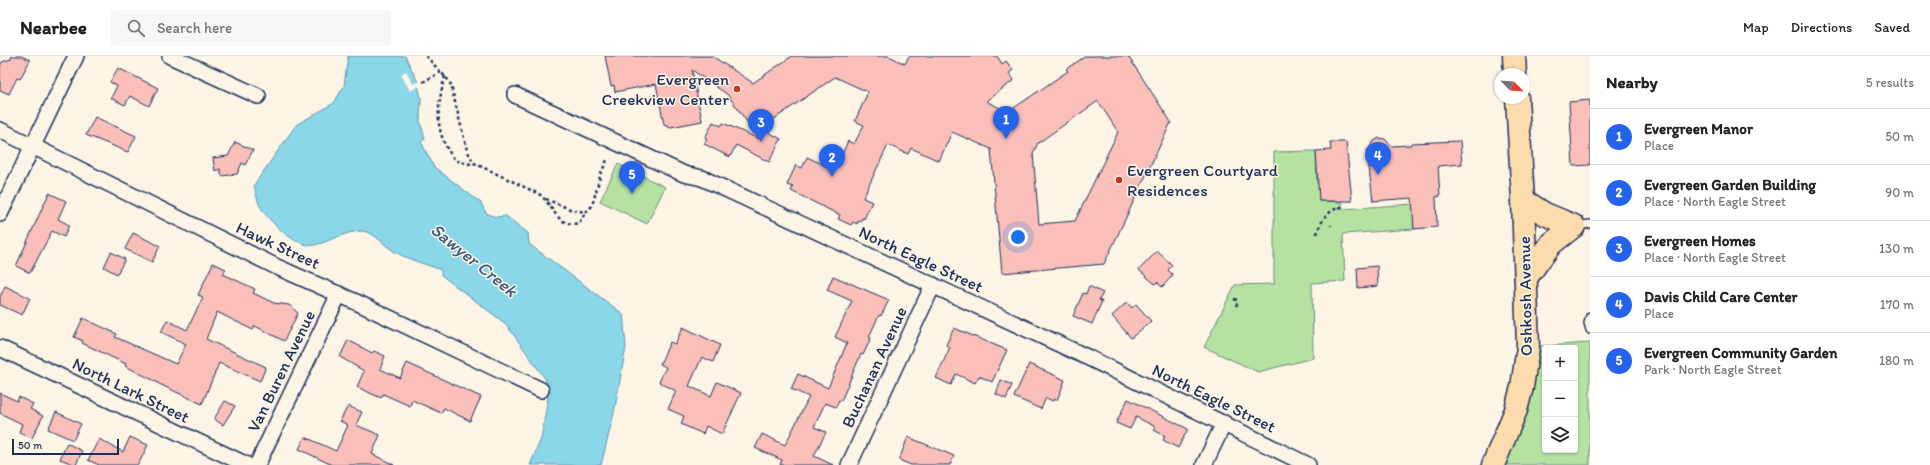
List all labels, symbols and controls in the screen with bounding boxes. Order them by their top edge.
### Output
search box [111,10,391,46]
text: Nearbee [20,16,87,39]
icon: search [125,17,147,39]
text: Search here [157,19,232,37]
text: Map [1743,19,1769,36]
text: Directions [1791,19,1852,36]
text: Saved [1874,19,1910,36]
north arrow [1494,68,1530,104]
place label: Evergreen Creekview Center [602,69,729,109]
text: Nearby [1606,72,1658,92]
text: 5 results [1866,75,1914,90]
marker: Evergreen Creekview Center [732,84,742,94]
pin: 1 [993,106,1019,139]
pin: 3 [748,109,774,142]
text: Evergreen Manor [1644,120,1753,138]
text: 1 [1616,129,1622,144]
text: 50 m [1885,129,1914,144]
text: Place [1644,138,1674,153]
pin: 4 [1365,142,1391,175]
pin: 2 [819,144,845,177]
place label: Evergreen Courtyard Residences [1127,160,1279,200]
pin: 5 [619,161,645,194]
marker: Evergreen Courtyard Residences [1114,175,1124,185]
text: Evergreen Garden Building [1644,176,1816,194]
text: 2 [1616,185,1622,200]
text: 90 m [1885,185,1914,200]
text: Place · North Eagle Street [1644,194,1786,209]
street label: Hawk Street [233,217,324,273]
water label: Sawyer Creek [426,218,523,303]
street label: North Eagle Street [856,221,987,297]
your location [1008,227,1028,247]
text: Evergreen Homes [1644,232,1756,250]
street label: Oshkosh Avenue [1514,236,1536,356]
text: 3 [1615,241,1623,256]
text: 130 m [1879,241,1914,256]
text: Place · North Eagle Street [1644,250,1786,265]
text: Davis Child Care Center [1644,288,1798,306]
text: 4 [1615,297,1623,312]
text: 170 m [1880,297,1914,312]
street label: Buchanan Avenue [837,303,911,431]
text: Place [1644,306,1674,321]
street label: Van Buren Avenue [243,307,319,435]
text: Evergreen Community Garden [1644,344,1837,362]
map controls [1542,345,1578,453]
button: + [1542,345,1578,381]
street label: North Lark Street [69,353,193,427]
text: 5 [1616,353,1622,368]
text: 180 m [1879,353,1914,368]
street label: North Eagle Street [1149,359,1279,437]
text: Park · North Eagle Street [1644,362,1782,377]
button: − [1542,381,1578,417]
button: layers [1542,417,1578,453]
scale bar [12,437,119,456]
text: 50 m [18,439,42,452]

